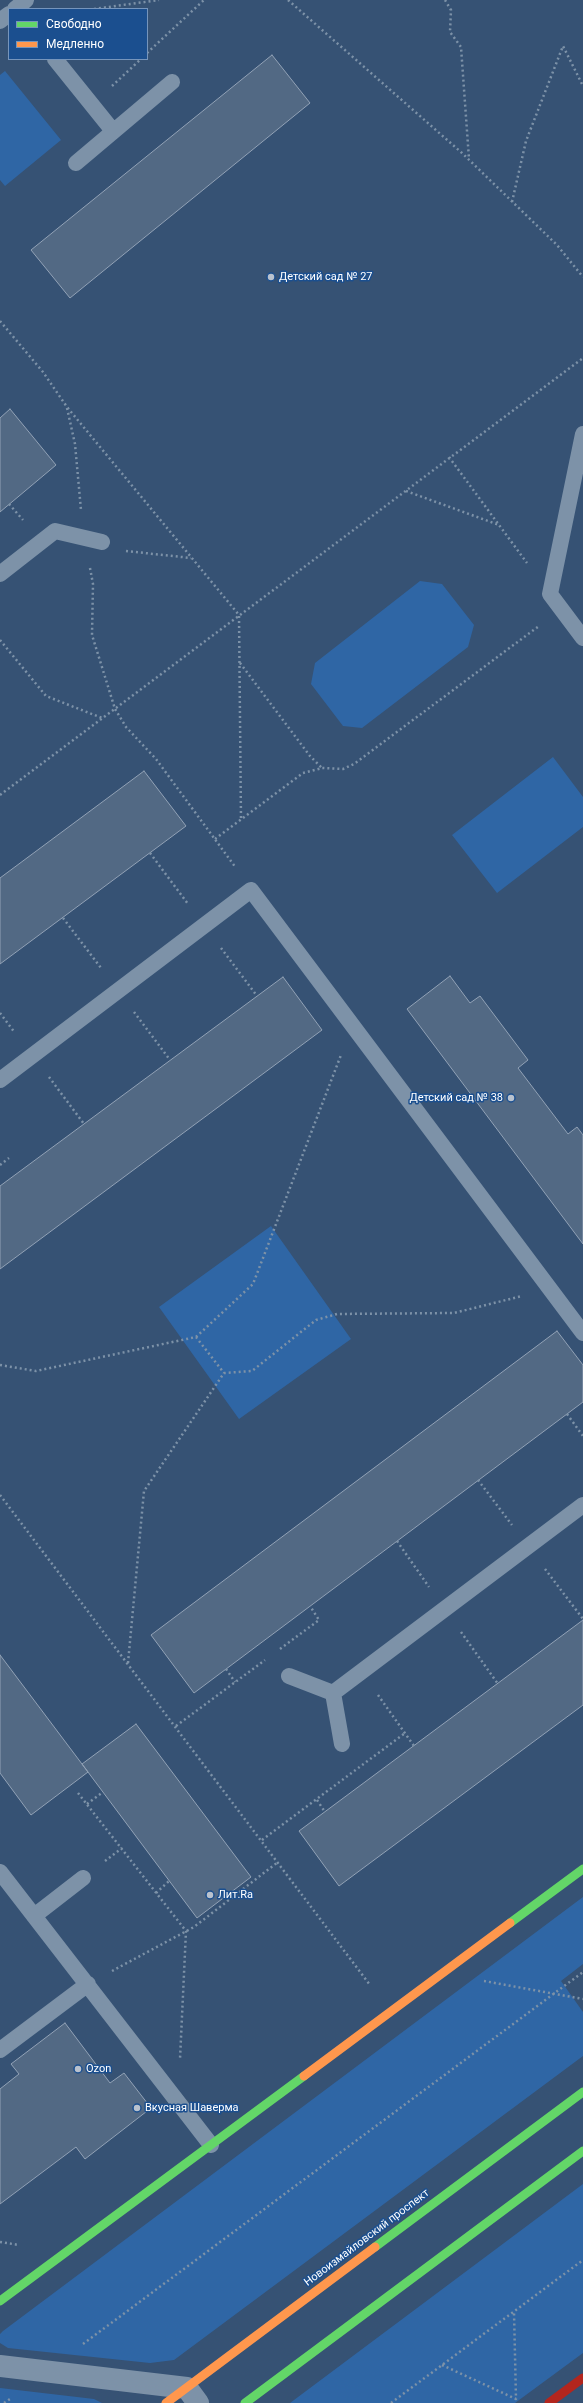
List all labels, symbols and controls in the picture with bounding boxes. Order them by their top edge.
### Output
legend [8,8,148,60]
text: Свободно [46,17,102,31]
text: Медленно [46,37,104,51]
place label: Детский сад № 27 [279,270,373,284]
marker: Детский сад № 27 [266,272,276,282]
place label: Детский сад № 38 [409,1091,503,1105]
marker: Детский сад № 38 [506,1093,516,1103]
place label: Лит.Ra [218,1888,253,1902]
marker: Лит.Ra [205,1890,215,1900]
place label: Ozon [86,2062,111,2076]
marker: Ozon [73,2064,83,2074]
place label: Вкусная Шаверма [145,2101,239,2115]
marker: Вкусная Шаверма [132,2103,142,2113]
street label: Новоизмайловский проспект [302,2187,432,2289]

